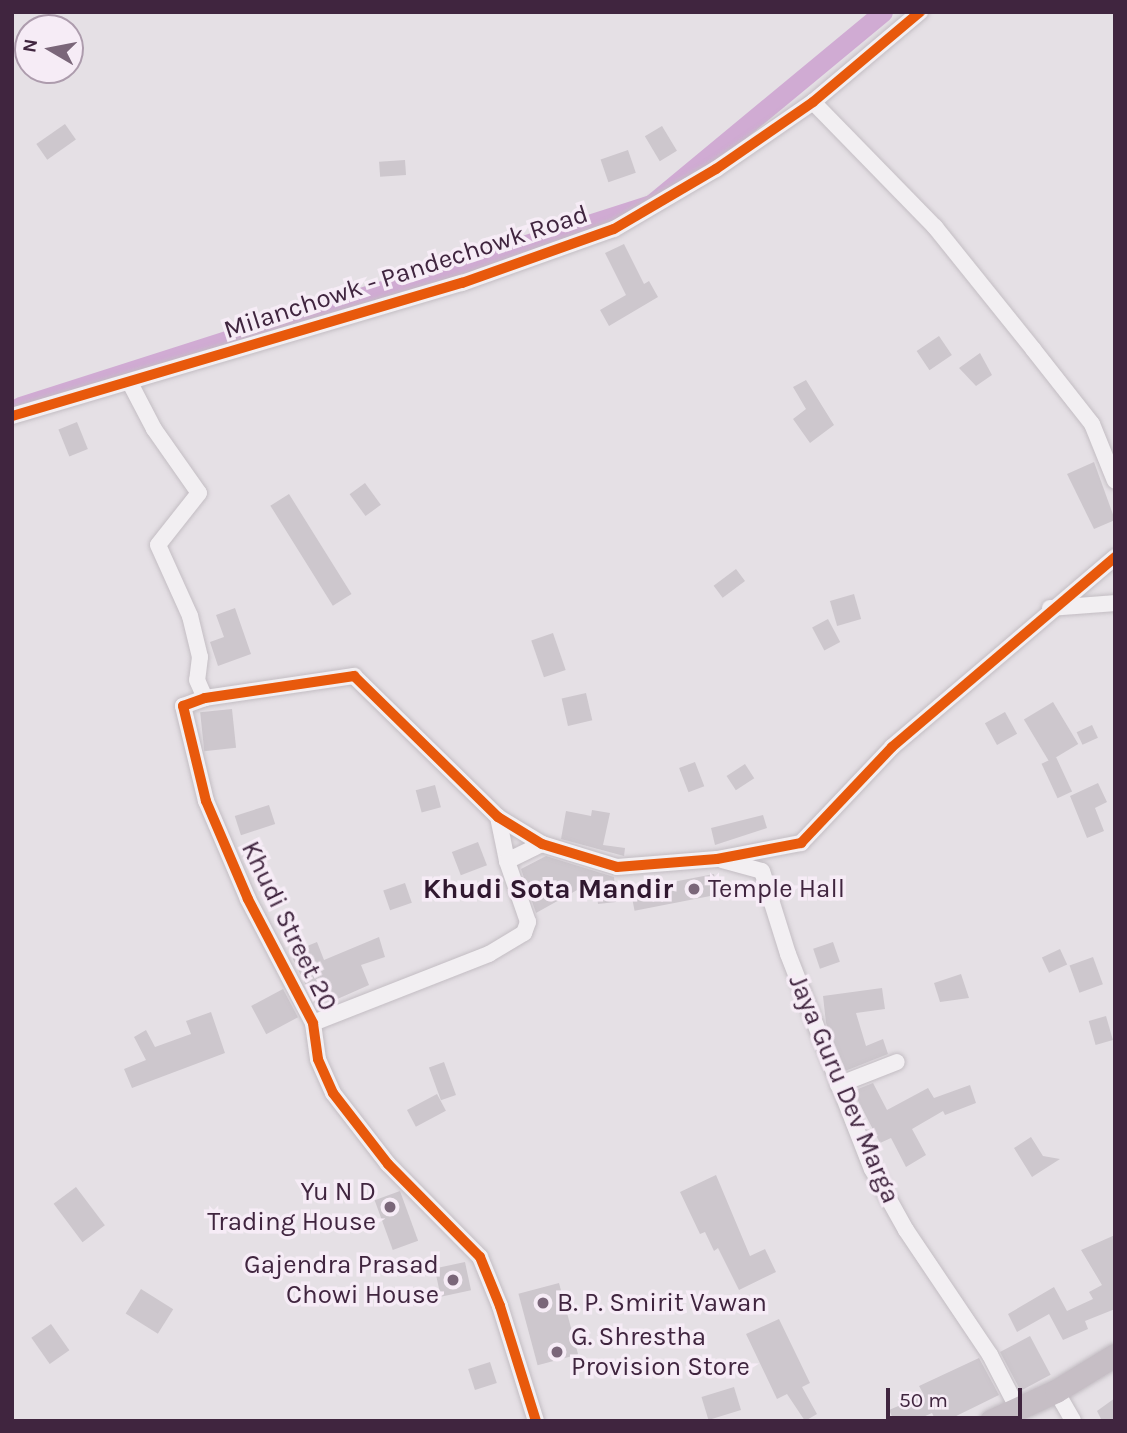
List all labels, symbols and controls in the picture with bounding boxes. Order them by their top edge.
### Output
north arrow [14,14,84,84]
text: N [18,37,42,54]
street label: Milanchowk - Pandechowk Road [220,198,592,346]
street label: Khudi Street 20 [235,836,343,1016]
district label: Khudi Sota Mandir [423,872,673,906]
place label: Temple Hall [708,873,845,905]
marker: Temple Hall [686,881,702,897]
street label: Jaya Guru Dev Marga [782,970,906,1208]
place label: Yu N D Trading House [207,1176,376,1238]
marker: Yu N D Trading House [382,1199,398,1215]
place label: Gajendra Prasad Chowi House [244,1249,439,1310]
marker: Gajendra Prasad Chowi House [445,1272,461,1288]
place label: B. P. Smirit Vawan [557,1287,767,1319]
marker: B. P. Smirit Vawan [535,1295,551,1311]
place label: G. Shrestha Provision Store [571,1321,750,1382]
marker: G. Shrestha Provision Store [549,1344,565,1360]
scale bar [889,1374,1026,1418]
text: 50 m [899,1388,948,1412]

